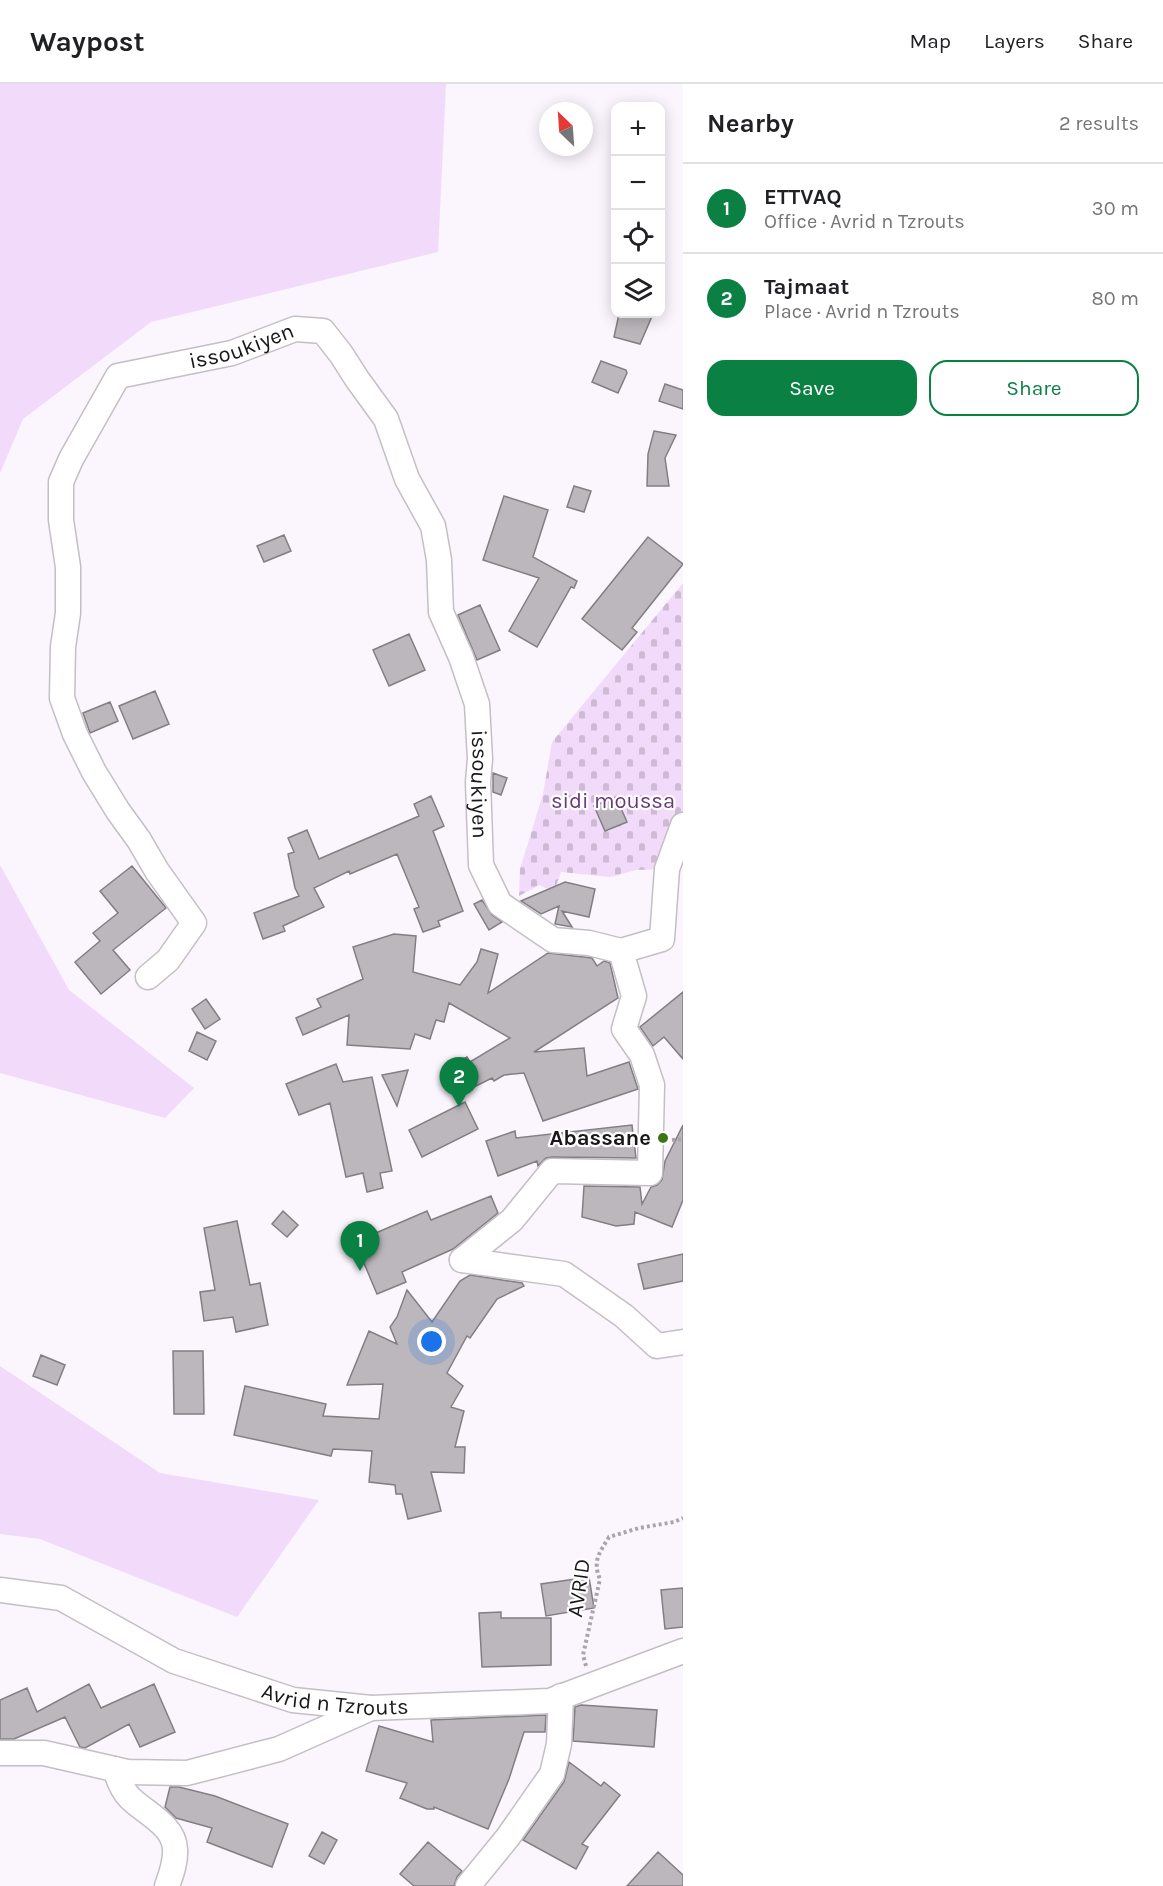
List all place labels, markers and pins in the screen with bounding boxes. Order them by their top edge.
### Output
pin: 2 [440,1058,478,1107]
place label: Abassane [549,1125,651,1151]
marker: Abassane [656,1131,670,1145]
pin: 1 [340,1222,380,1271]

